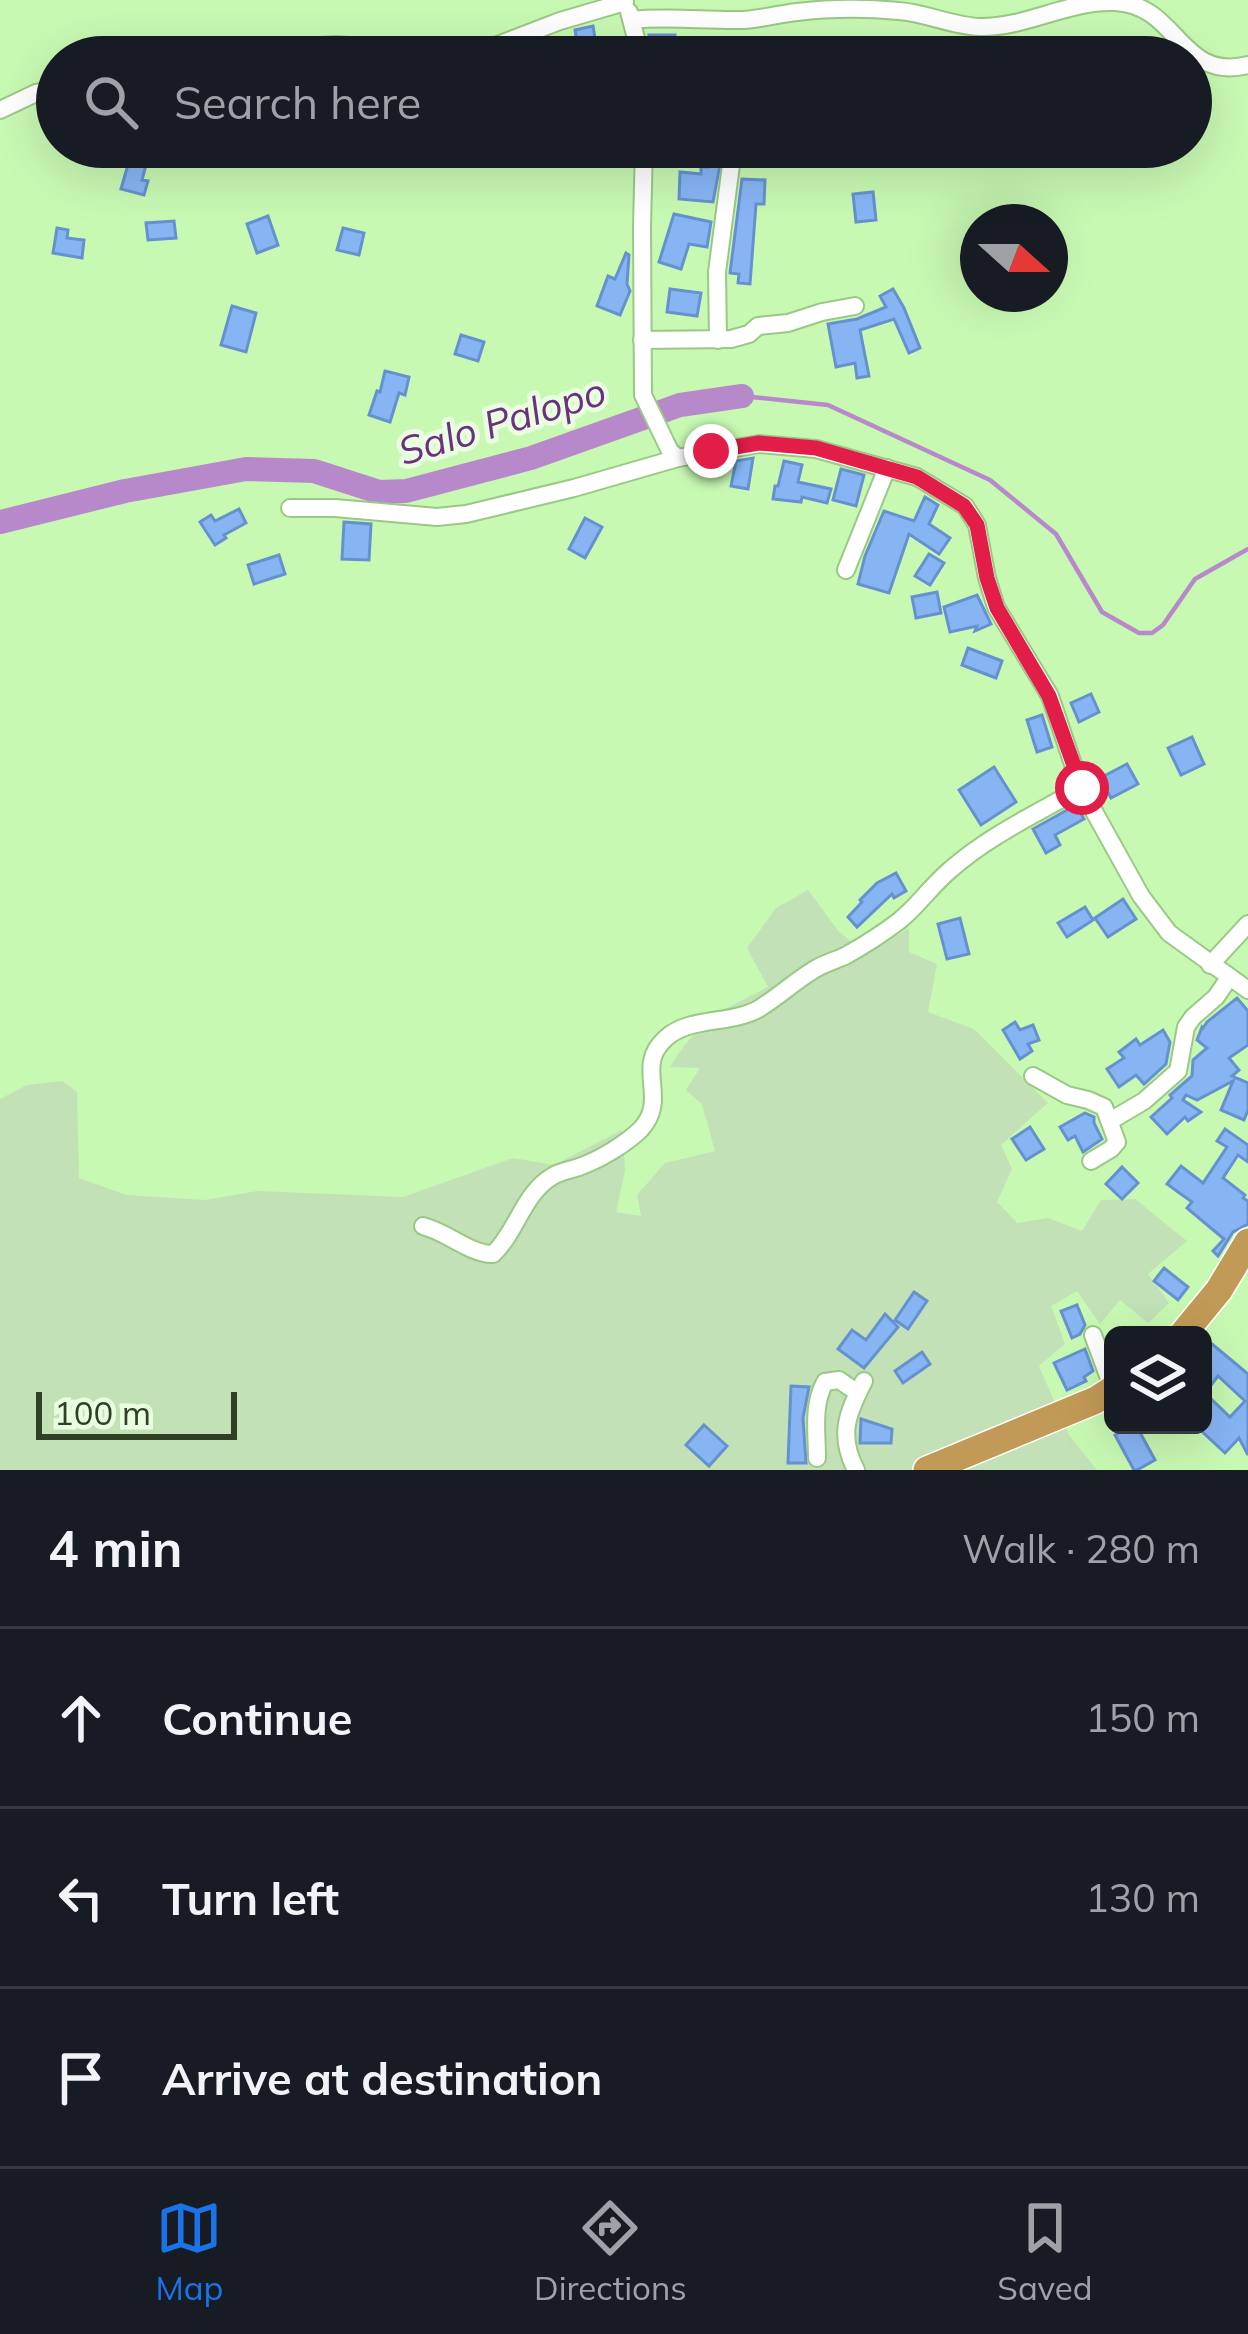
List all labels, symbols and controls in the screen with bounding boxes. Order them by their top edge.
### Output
search box [36,36,1212,168]
icon: search [78,69,144,135]
text: Search here [174,74,421,130]
north arrow [960,204,1068,312]
water label: Salo Palopo [392,366,612,475]
route end [684,424,738,478]
route start [1055,761,1109,815]
map controls [1104,1326,1212,1434]
button: layers [1104,1326,1212,1434]
scale bar [36,1386,237,1439]
text: 100 m [54,1392,151,1433]
text: 4 min [48,1516,183,1580]
text: Walk · 280 m [962,1524,1200,1573]
icon: ahead [48,1685,114,1751]
text: Continue [162,1690,352,1746]
text: 150 m [1085,1693,1200,1742]
icon: left [48,1865,114,1931]
text: Turn left [162,1870,339,1926]
text: 130 m [1085,1873,1200,1922]
icon: arrive [48,2045,114,2111]
text: Arrive at destination [162,2050,602,2106]
tab: Map [155,2195,223,2308]
tab: Directions [534,2195,687,2308]
tab: Saved [997,2195,1093,2308]

